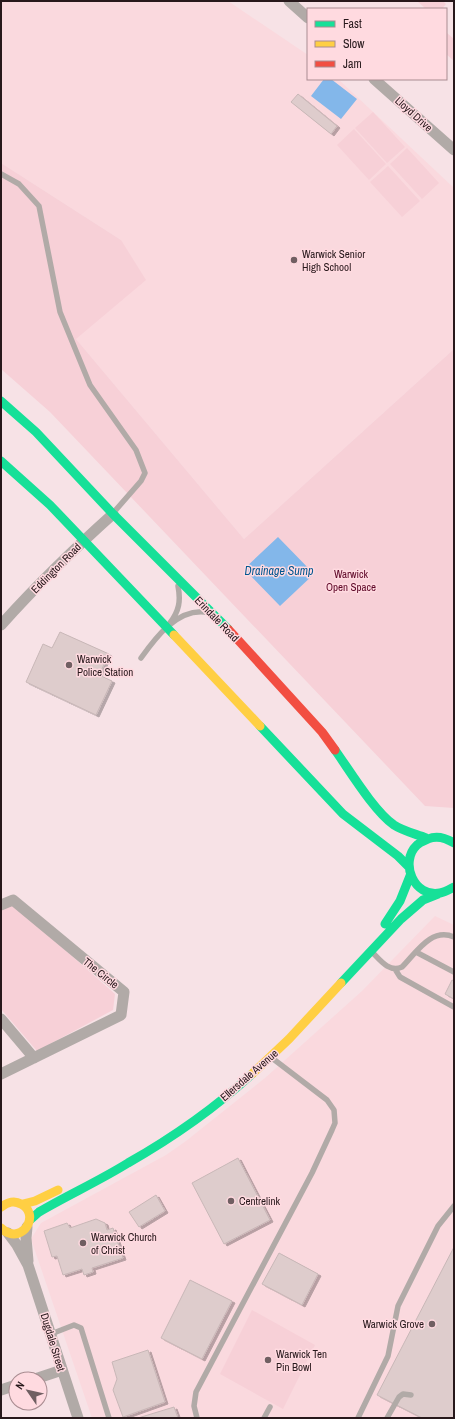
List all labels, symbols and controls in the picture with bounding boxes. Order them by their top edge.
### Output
legend [307,8,447,80]
text: Fast [343,16,362,32]
text: Slow [343,36,365,52]
text: Jam [343,56,362,72]
street label: Lloyd Drive [392,94,436,134]
place label: Warwick Senior High School [302,247,365,274]
marker: Warwick Senior High School [289,255,299,265]
street label: Eddington Road [28,540,84,596]
water label: Drainage Sump [245,563,314,579]
park label: Warwick Open Space [326,567,376,594]
street label: Erindale Road [192,593,242,645]
place label: Warwick Police Station [77,652,133,679]
marker: Warwick Police Station [64,660,74,670]
street label: The Circle [80,954,122,992]
street label: Ellersdale Avenue [217,1046,281,1104]
place label: Centrelink [239,1194,281,1208]
marker: Centrelink [226,1196,236,1206]
place label: Warwick Church of Christ [91,1230,157,1257]
marker: Warwick Church of Christ [78,1238,88,1248]
street label: Dugdale Street [38,1311,69,1373]
place label: Warwick Grove [363,1317,424,1331]
marker: Warwick Grove [427,1319,437,1329]
place label: Warwick Ten Pin Bowl [276,1347,327,1374]
marker: Warwick Ten Pin Bowl [263,1355,273,1365]
north arrow [8,1371,48,1411]
text: N [12,1379,27,1392]

